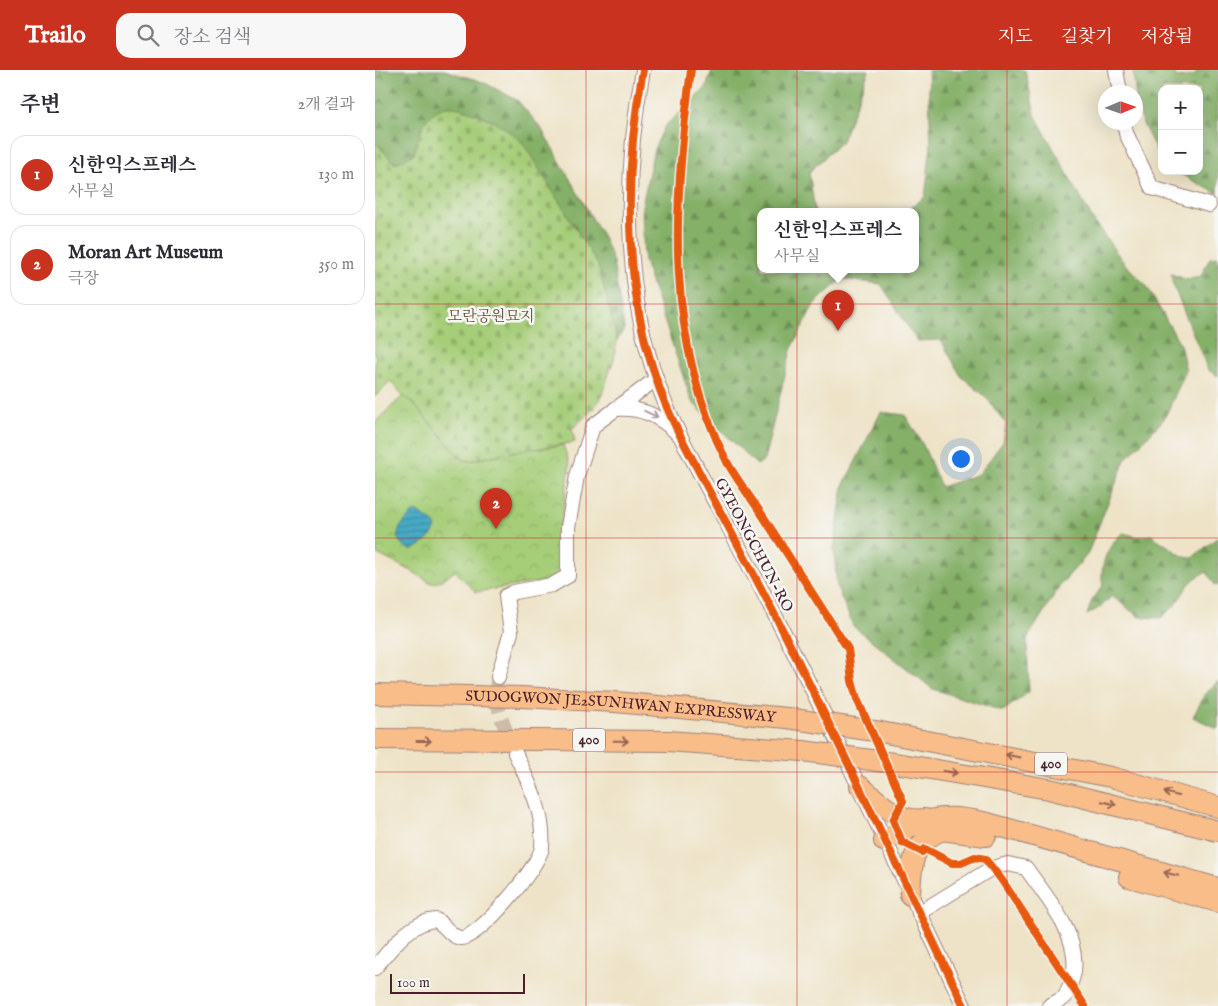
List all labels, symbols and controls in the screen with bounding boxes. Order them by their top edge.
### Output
search box [116,13,466,58]
text: Trailo [25,20,86,51]
icon: search [134,21,162,49]
text: 장소 검색 [174,26,251,50]
text: 지도 [998,26,1033,49]
text: 길찾기 [1061,26,1113,49]
text: 저장됨 [1141,26,1193,49]
north arrow [1098,85,1143,130]
map controls [1158,85,1203,175]
button: + [1158,85,1203,130]
text: 주변 [20,92,61,119]
text: 2개 결과 [298,95,355,115]
button: − [1158,130,1203,175]
text: 신한익스프레스 [68,154,196,178]
text: 1 [34,165,40,185]
text: 130 m [318,165,354,185]
text: 사무실 [68,182,114,202]
popup [757,208,919,273]
text: 신한익스프레스 [774,219,902,243]
text: Moran Art Museum [68,241,223,265]
text: 사무실 [774,247,820,267]
text: 2 [33,255,41,275]
text: 350 m [319,255,354,275]
text: 극장 [68,269,99,289]
pin: 1 [822,290,854,331]
park label: 모란공원묘지 [448,307,534,326]
one-way arrow [643,410,658,420]
your location [948,446,974,472]
street label: GYEONGCHUN-RO [711,475,797,615]
pin: 2 [480,488,512,529]
street label: SUDOGWON JE2SUNHWAN EXPRESSWAY [465,686,778,726]
road number: 400 [573,728,605,752]
one-way arrow [415,736,431,746]
one-way arrow [613,736,629,745]
one-way arrow [1005,751,1021,761]
road number: 400 [1035,752,1067,776]
one-way arrow [941,767,957,777]
one-way arrow [1163,789,1179,798]
one-way arrow [1100,799,1116,808]
one-way arrow [1164,869,1180,878]
scale bar [390,971,525,994]
text: 100 m [397,974,430,992]

